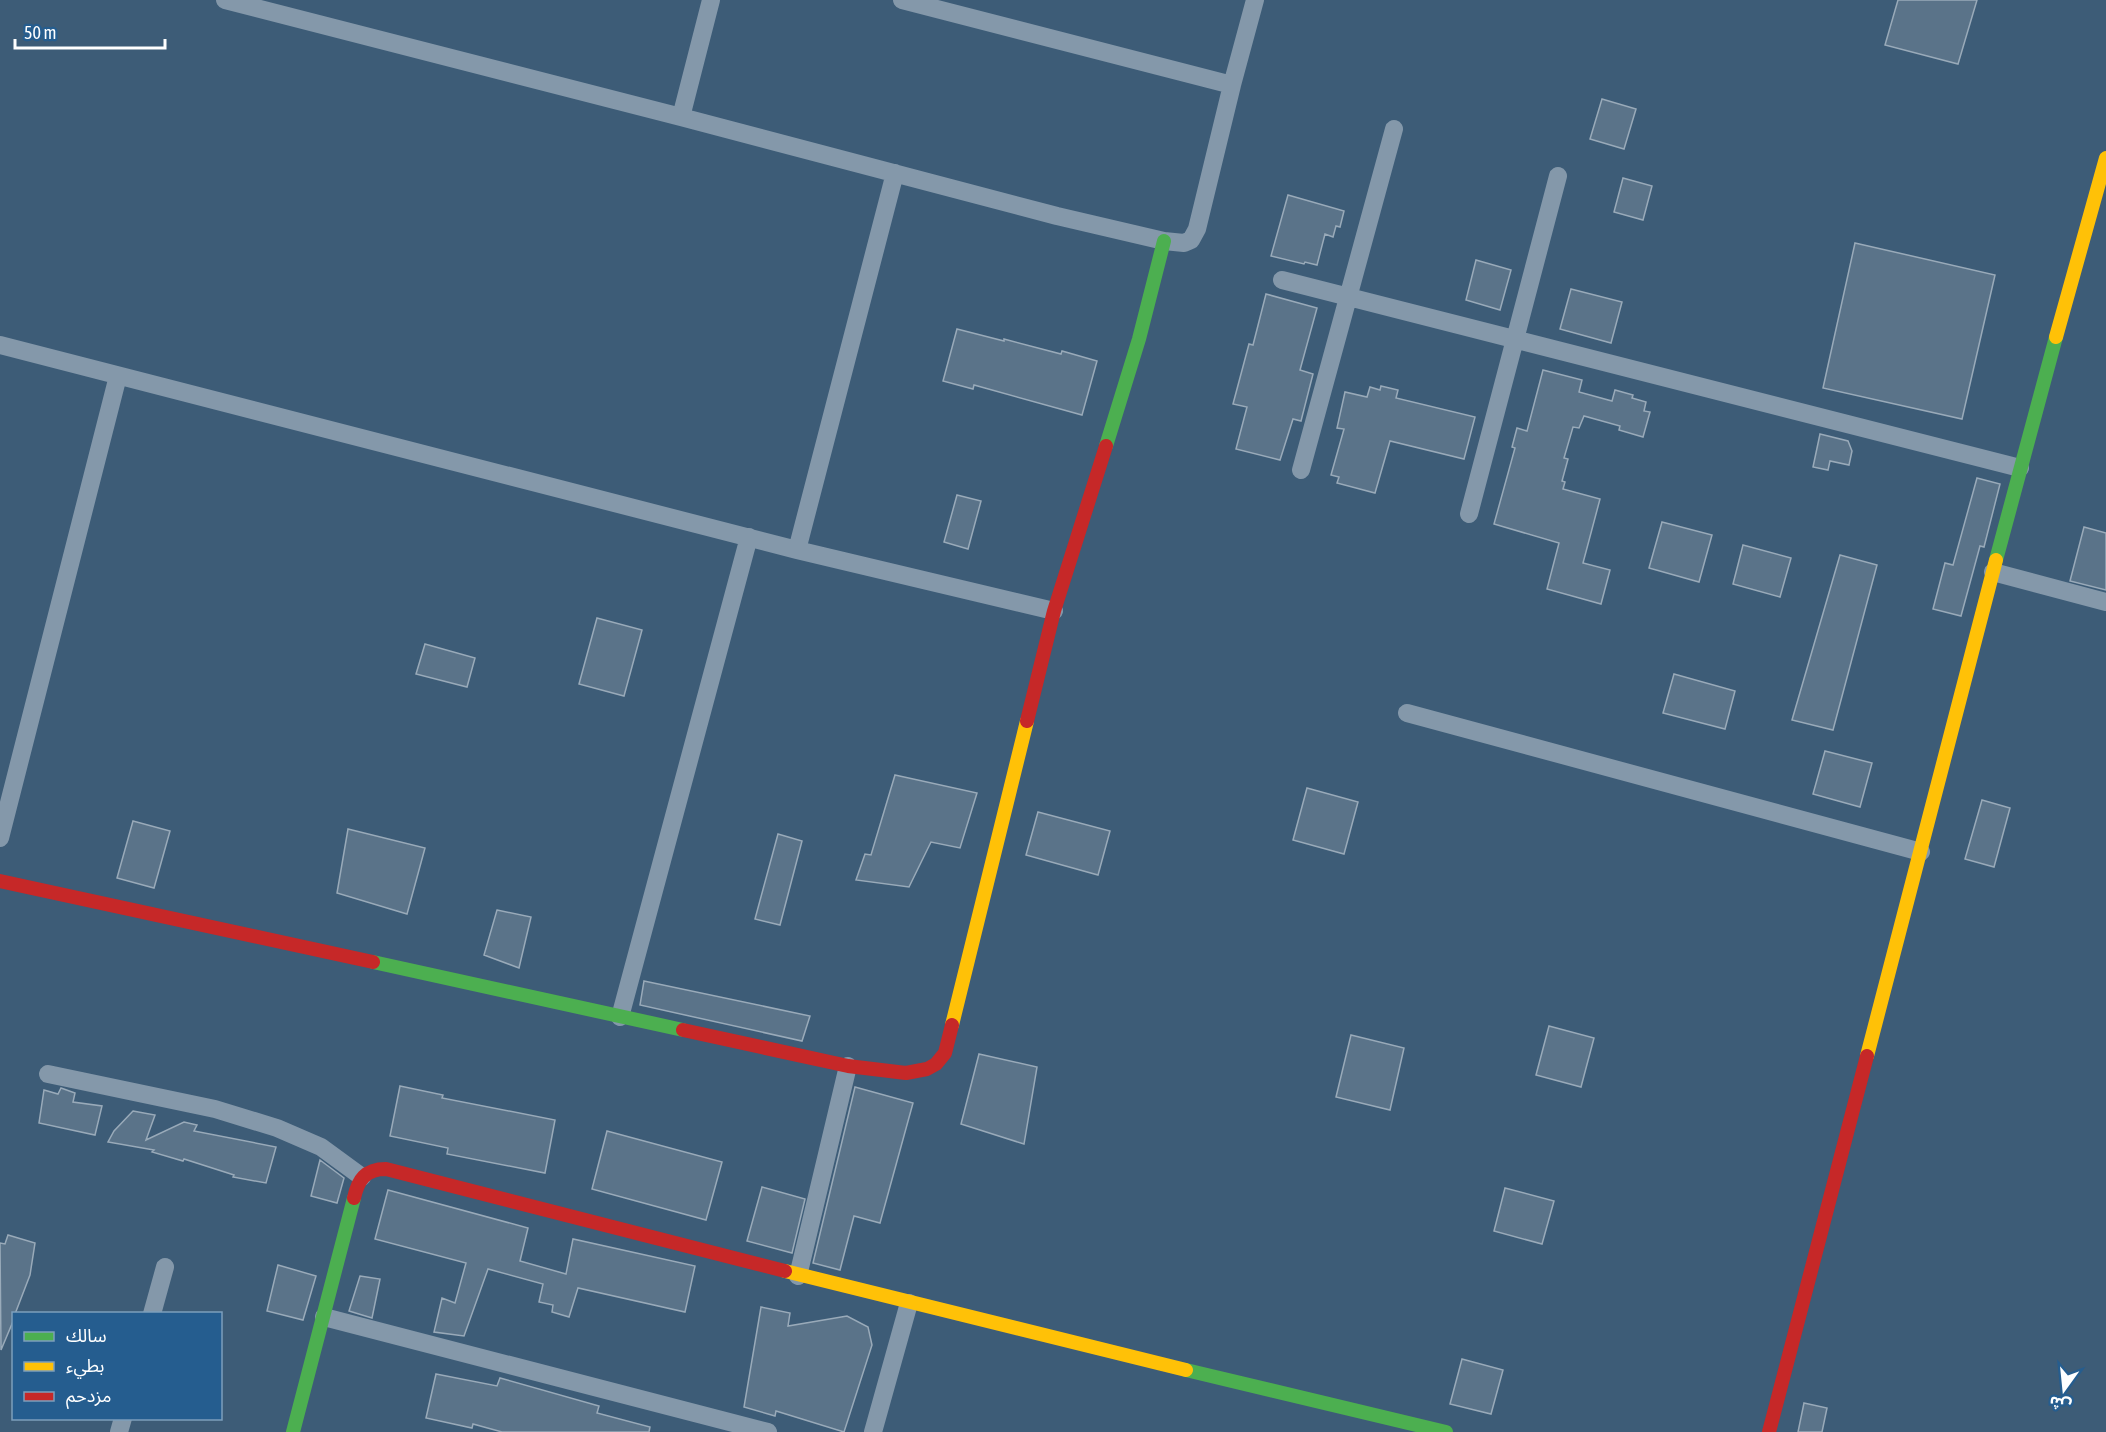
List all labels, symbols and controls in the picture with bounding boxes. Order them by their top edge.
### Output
scale bar [15,12,165,50]
text: 50 m [24,22,56,43]
legend [12,1312,222,1420]
text: سالك [66,1325,107,1346]
text: بطيء [66,1355,104,1379]
north arrow [2034,1360,2094,1420]
text: مزدحم [66,1385,111,1409]
text: ش [2047,1392,2073,1416]

